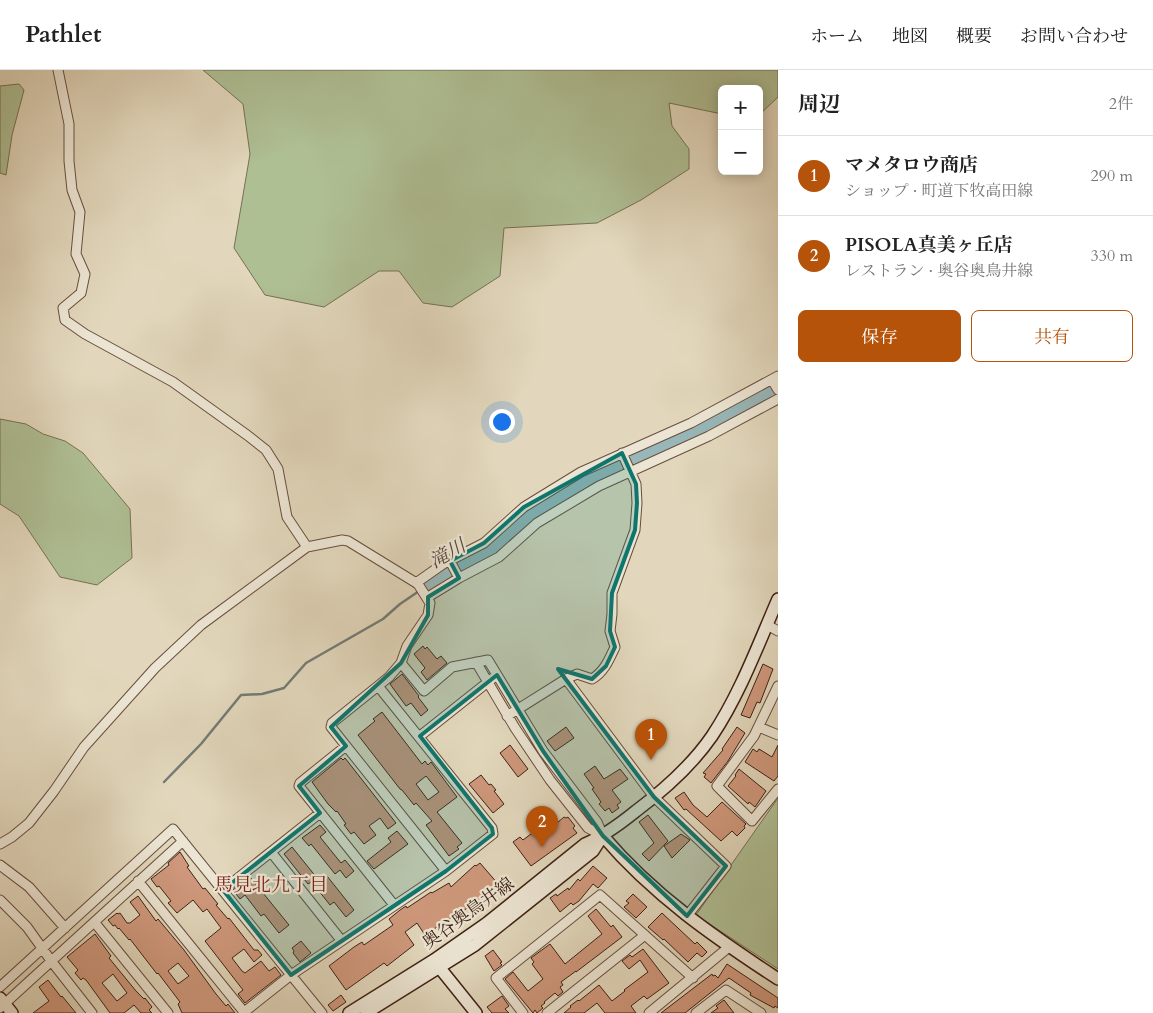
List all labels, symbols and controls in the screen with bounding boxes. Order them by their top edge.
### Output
text: Pathlet [25,18,102,51]
text: ホーム [810,24,864,49]
text: 地図 [892,24,928,49]
text: 概要 [956,24,992,49]
text: お問い合わせ [1020,24,1128,49]
map controls [718,85,763,175]
button: + [718,85,763,130]
text: 周辺 [798,90,840,119]
text: 2件 [1109,93,1133,115]
button: − [718,130,763,175]
text: マメタロウ商店 [845,152,978,178]
text: 1 [810,165,818,187]
text: 290 m [1091,165,1133,187]
text: ショップ · 町道下牧高田線 [845,180,1033,202]
text: PISOLA真美ヶ丘店 [845,232,1013,258]
text: 2 [810,245,818,267]
text: 330 m [1091,245,1133,267]
text: レストラン · 奥谷奥鳥井線 [845,260,1033,282]
button: 保存 [798,310,961,362]
button: 共有 [971,310,1133,362]
your location [489,409,515,435]
water label: 滝川 [425,532,472,575]
pin: 1 [635,719,667,760]
pin: 2 [526,806,558,847]
district label: 馬見北九丁目 [214,872,328,898]
street label: 奥谷奥鳥井線 [417,872,519,955]

